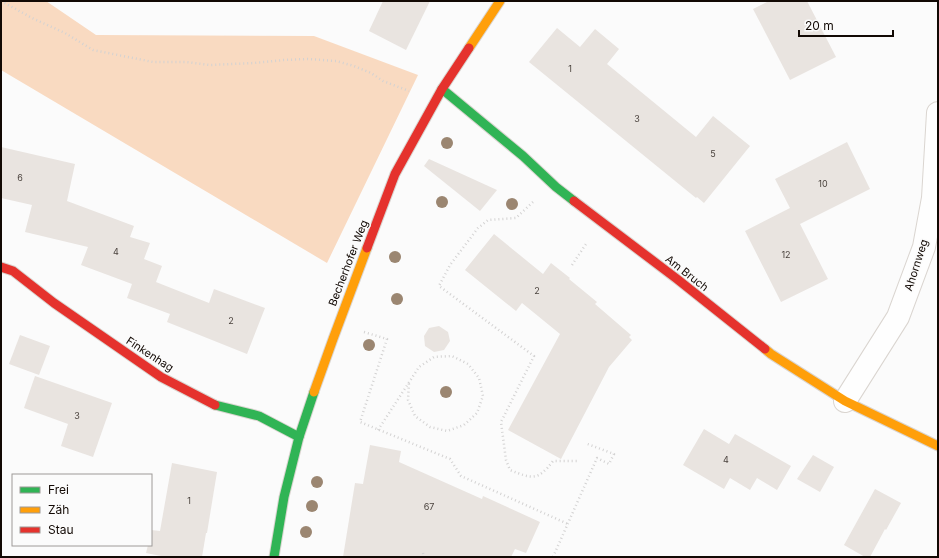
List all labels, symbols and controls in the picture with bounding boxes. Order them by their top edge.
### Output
scale bar [799,12,893,38]
text: 20 m [805,18,834,33]
house number: 1 [568,63,572,74]
house number: 3 [634,113,640,124]
house number: 5 [710,148,716,159]
house number: 6 [17,172,23,183]
house number: 10 [818,178,828,189]
street label: Becherhofer Weg [325,218,371,308]
street label: Ahornweg [901,237,931,293]
house number: 4 [113,246,119,257]
house number: 12 [781,249,791,260]
street label: Am Bruch [663,252,711,294]
house number: 2 [534,285,540,296]
house number: 2 [228,315,234,326]
street label: Finkenhag [124,333,176,375]
house number: 3 [74,410,80,421]
house number: 4 [723,454,729,465]
legend [12,474,152,546]
text: Frei [48,482,69,497]
house number: 1 [187,495,191,506]
house number: 67 [424,501,434,512]
text: Zäh [48,502,69,517]
text: Stau [48,522,74,537]

